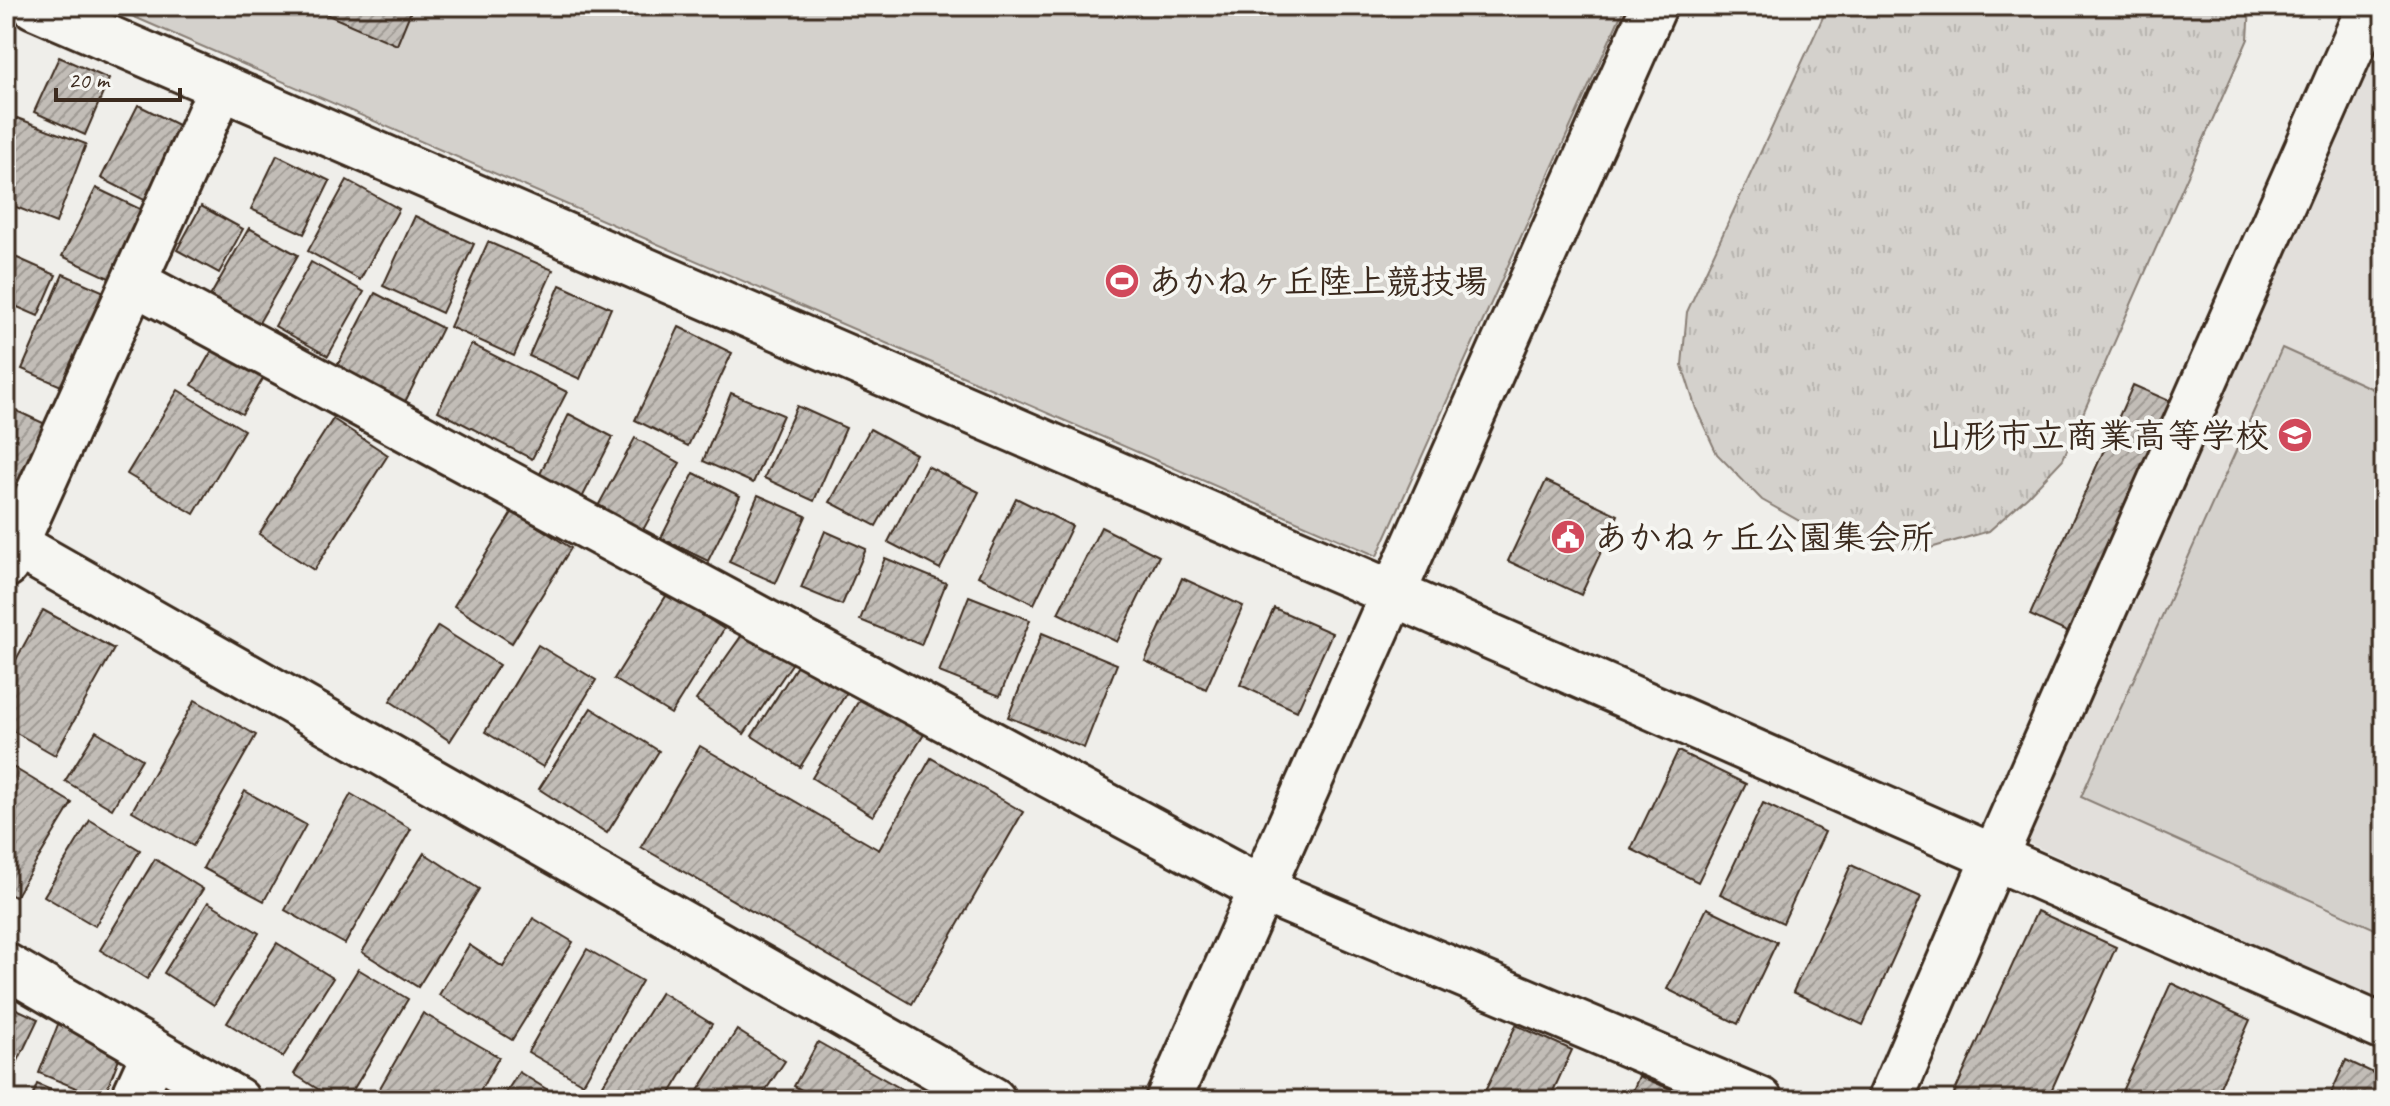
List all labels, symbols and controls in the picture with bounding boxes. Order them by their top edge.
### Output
scale bar [56,52,180,102]
text: 20 m [68,65,111,95]
place label: あかねヶ丘陸上競技場 [1148,260,1488,303]
sports icon: あかねヶ丘陸上競技場 [1103,262,1141,300]
place label: 山形市立商業高等学校 [1929,414,2269,457]
school or university icon: 山形市立商業高等学校 [2276,416,2314,454]
place label: あかねヶ丘公園集会所 [1594,516,1934,559]
public building icon: あかねヶ丘公園集会所 [1549,518,1587,556]

